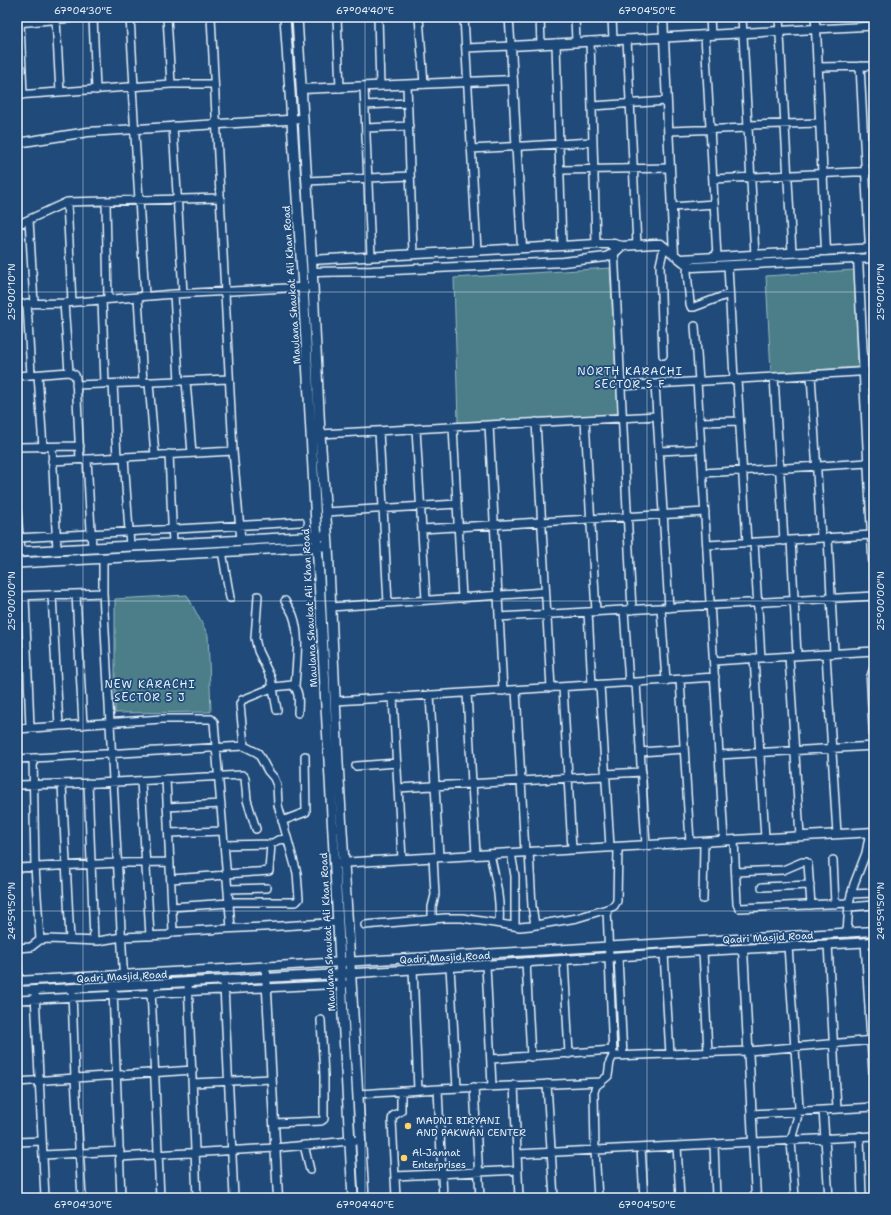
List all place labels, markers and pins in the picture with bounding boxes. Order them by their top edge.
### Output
place label: MADNI BIRYANI AND PAKWAN CENTER [416,1114,526,1139]
marker: MADNI BIRYANI AND PAKWAN CENTER [403,1121,413,1131]
place label: Al-Jannat Enterprises [412,1146,466,1171]
marker: Al-Jannat Enterprises [399,1153,409,1163]

